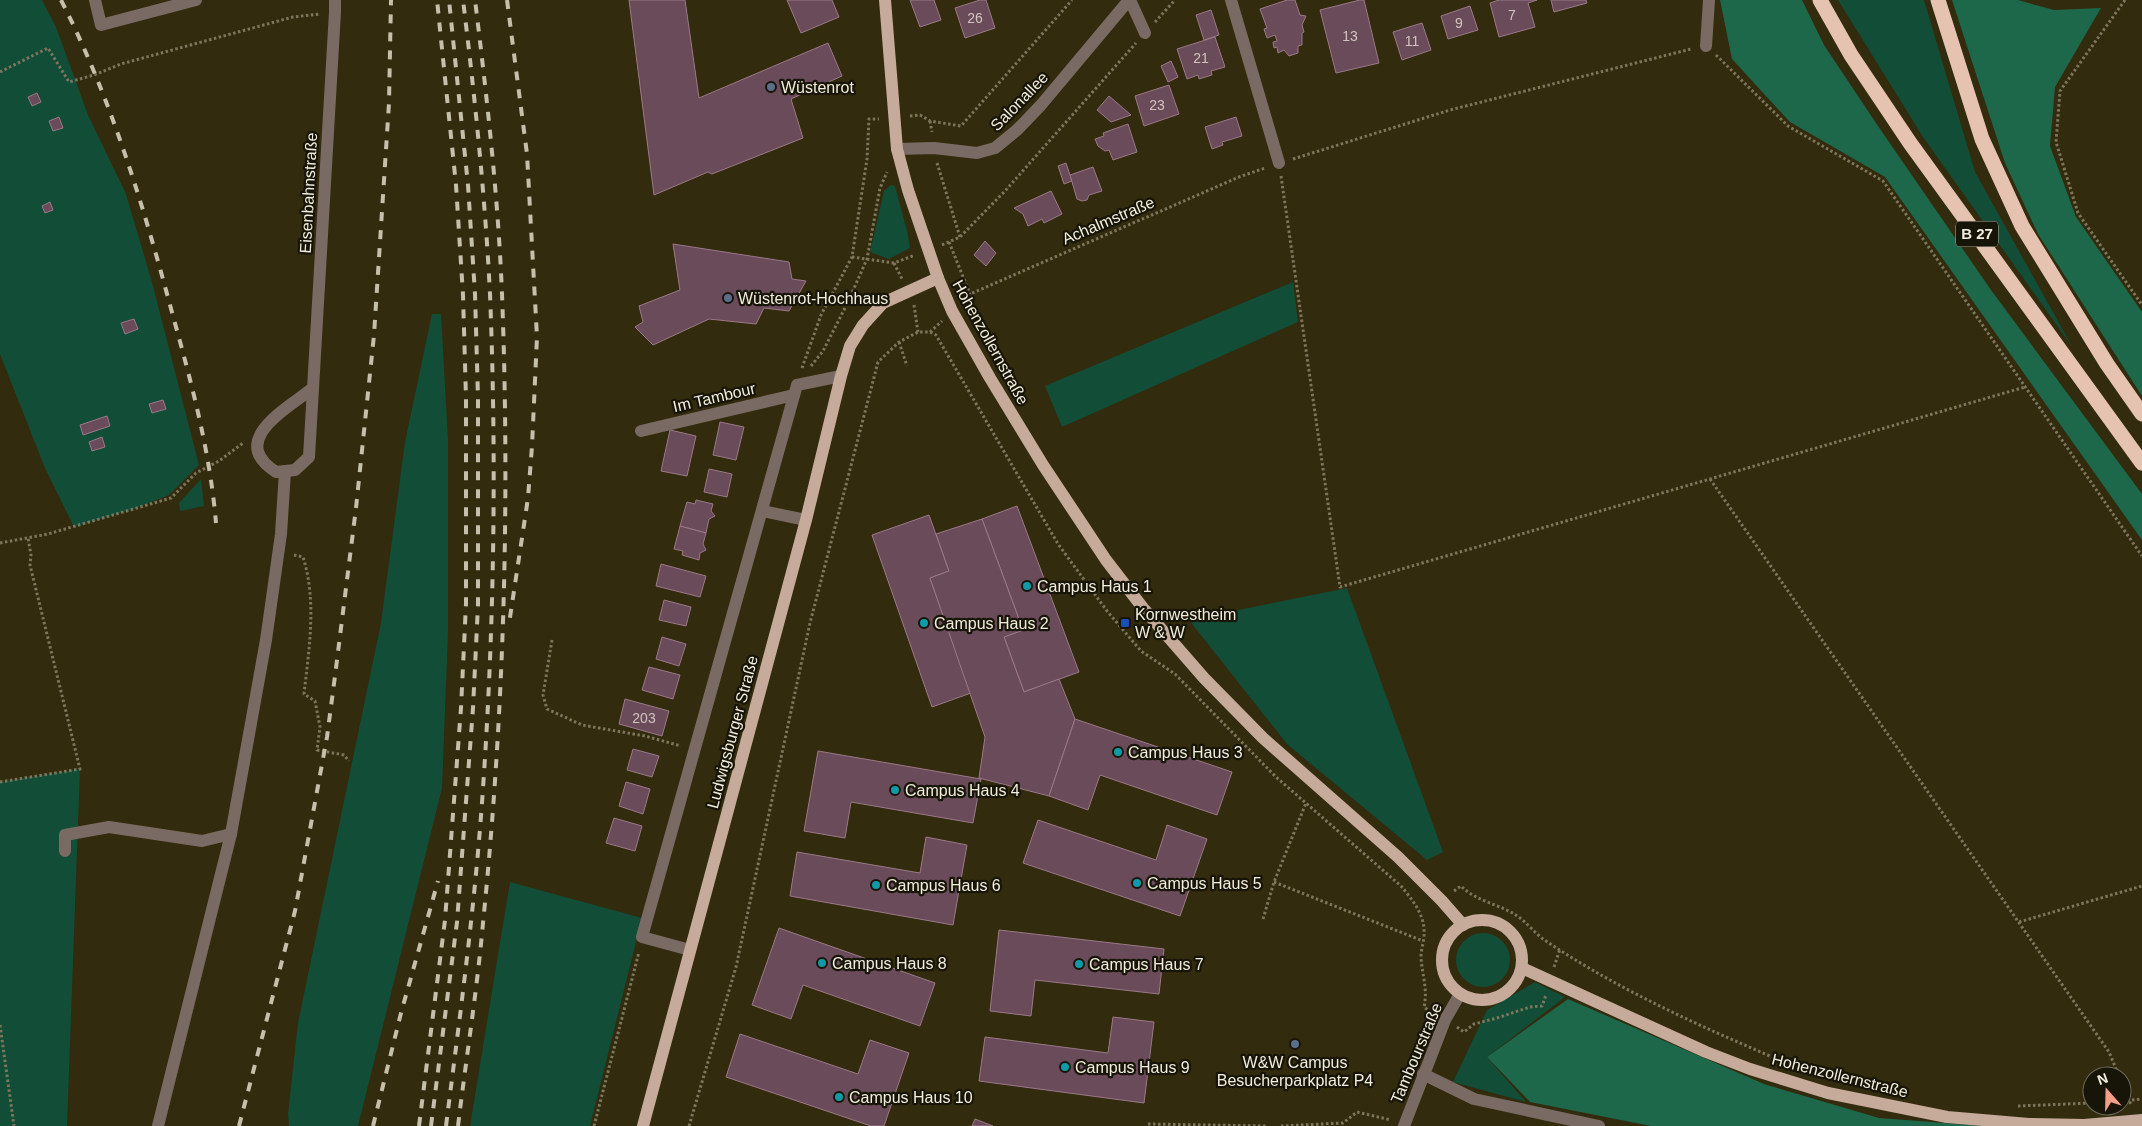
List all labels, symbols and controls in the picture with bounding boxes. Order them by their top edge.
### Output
house number: 7 [1508,7,1516,23]
house number: 26 [967,10,983,26]
house number: 9 [1455,15,1463,31]
house number: 13 [1342,28,1358,44]
house number: 11 [1405,33,1419,49]
house number: 21 [1193,50,1209,66]
street label: Salonallee [987,68,1051,134]
place label: Wüstenrot [781,79,854,96]
marker: Wüstenrot [765,81,777,93]
house number: 23 [1149,97,1165,113]
street label: Eisenbahnstraße [297,132,320,254]
street label: Achalmstraße [1059,193,1157,248]
road number: B 27 [1956,222,1998,246]
street label: Hohenzollernstraße [949,277,1032,408]
place label: Wüstenrot-Hochhaus [738,290,888,307]
marker: Wüstenrot-Hochhaus [722,292,734,304]
street label: Im Tambour [671,380,758,415]
place label: Campus Haus 1 [1037,578,1152,595]
marker: Campus Haus 1 [1021,580,1033,592]
place label: Kornwestheim W & W [1135,606,1236,641]
place label: Campus Haus 2 [934,615,1049,632]
marker: Campus Haus 2 [918,617,930,629]
marker: Kornwestheim W & W [1119,617,1131,629]
street label: Ludwigsburger Straße [704,654,761,810]
house number: 203 [632,710,656,726]
place label: Campus Haus 3 [1128,744,1243,761]
marker: Campus Haus 3 [1112,746,1124,758]
place label: Campus Haus 4 [905,782,1020,799]
marker: Campus Haus 4 [889,784,901,796]
place label: Campus Haus 5 [1147,875,1262,892]
place label: Campus Haus 6 [886,877,1001,894]
marker: Campus Haus 5 [1131,877,1143,889]
marker: Campus Haus 6 [870,879,882,891]
place label: Campus Haus 8 [832,955,947,972]
place label: Campus Haus 7 [1089,956,1204,973]
marker: Campus Haus 8 [816,957,828,969]
marker: Campus Haus 7 [1073,958,1085,970]
street label: Tambourstraße [1388,1000,1445,1106]
marker: W&W Campus Besucherparkplatz P4 [1289,1038,1301,1050]
street label: Hohenzollernstraße [1770,1050,1910,1101]
place label: W&W Campus Besucherparkplatz P4 [1217,1054,1373,1089]
place label: Campus Haus 9 [1075,1059,1190,1076]
marker: Campus Haus 9 [1059,1061,1071,1073]
north arrow [2082,1066,2132,1116]
text: N [2095,1070,2110,1088]
place label: Campus Haus 10 [849,1089,973,1106]
marker: Campus Haus 10 [833,1091,845,1103]

